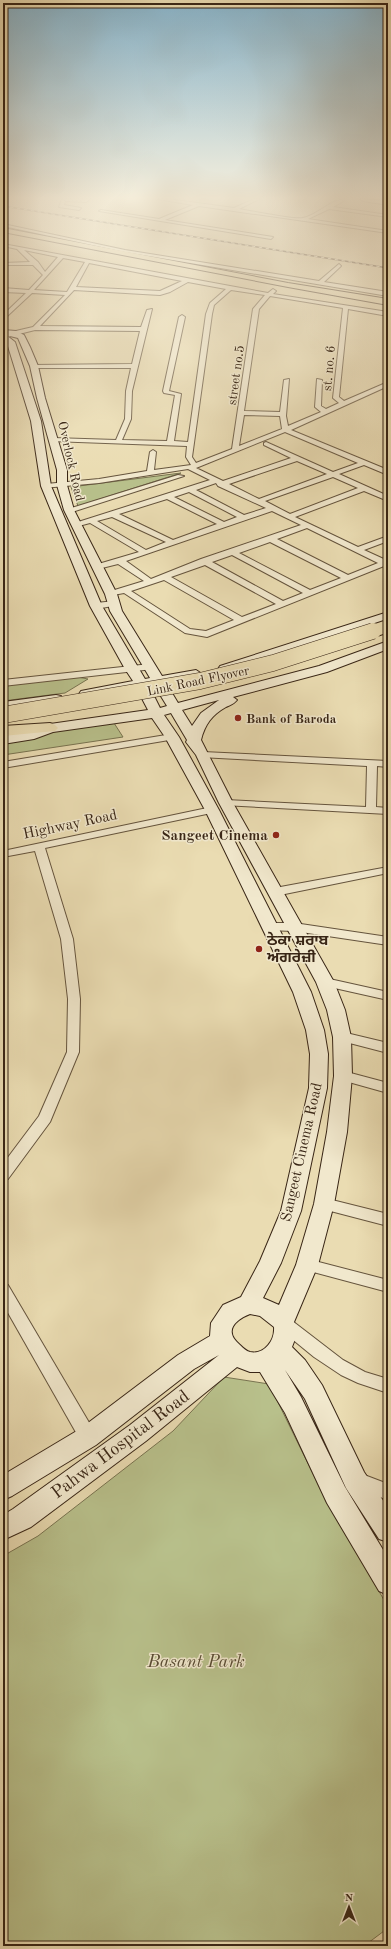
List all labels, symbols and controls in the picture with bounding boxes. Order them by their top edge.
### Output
street label: street no.5 [226,344,247,406]
street label: st. no. 6 [321,345,338,391]
street label: Overlock Road [55,420,86,503]
street label: Link Road Flyover [146,664,251,699]
marker: Bank of Baroda [233,713,243,723]
place label: Bank of Baroda [246,713,337,726]
street label: Highway Road [22,808,119,843]
place label: Sangeet Cinema [161,829,268,844]
marker: Sangeet Cinema [271,830,281,840]
place label: ਠੇਕਾ ਸ਼ਰਾਬ ਅੰਗਰੇਜ਼ੀ [266,931,328,966]
marker: ਠੇਕਾ ਸ਼ਰਾਬ ਅੰਗਰੇਜ਼ੀ [254,944,264,954]
street label: Sangeet Cinema Road [279,1081,326,1223]
street label: Pahwa Hospital Road [48,1387,193,1502]
park label: Basant Park [146,1653,245,1671]
north arrow [329,1887,369,1927]
text: N [345,1893,354,1904]

